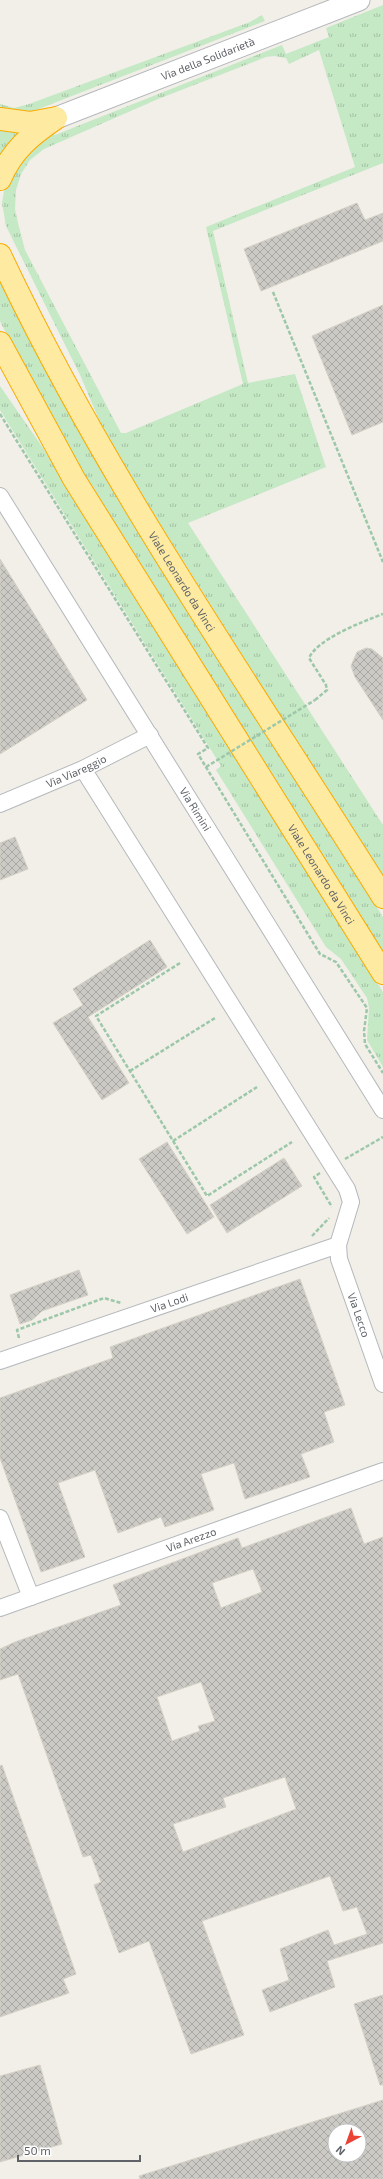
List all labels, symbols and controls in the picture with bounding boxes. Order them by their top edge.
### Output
street label: Via della Solidarietà [159,34,256,82]
street label: Viale Leonardo da Vinci [146,529,218,634]
street label: Via Viareggio [44,751,108,790]
street label: Via Rimini [177,785,214,833]
street label: Viale Leonardo da Vinci [286,822,358,926]
street label: Via Lodi [149,1290,190,1315]
street label: Via Lecco [345,1291,373,1339]
street label: Via Arezzo [164,1524,218,1554]
north arrow [327,2123,367,2163]
scale bar [18,2137,140,2163]
text: 50 m [24,2143,51,2157]
text: N [333,2143,347,2158]

